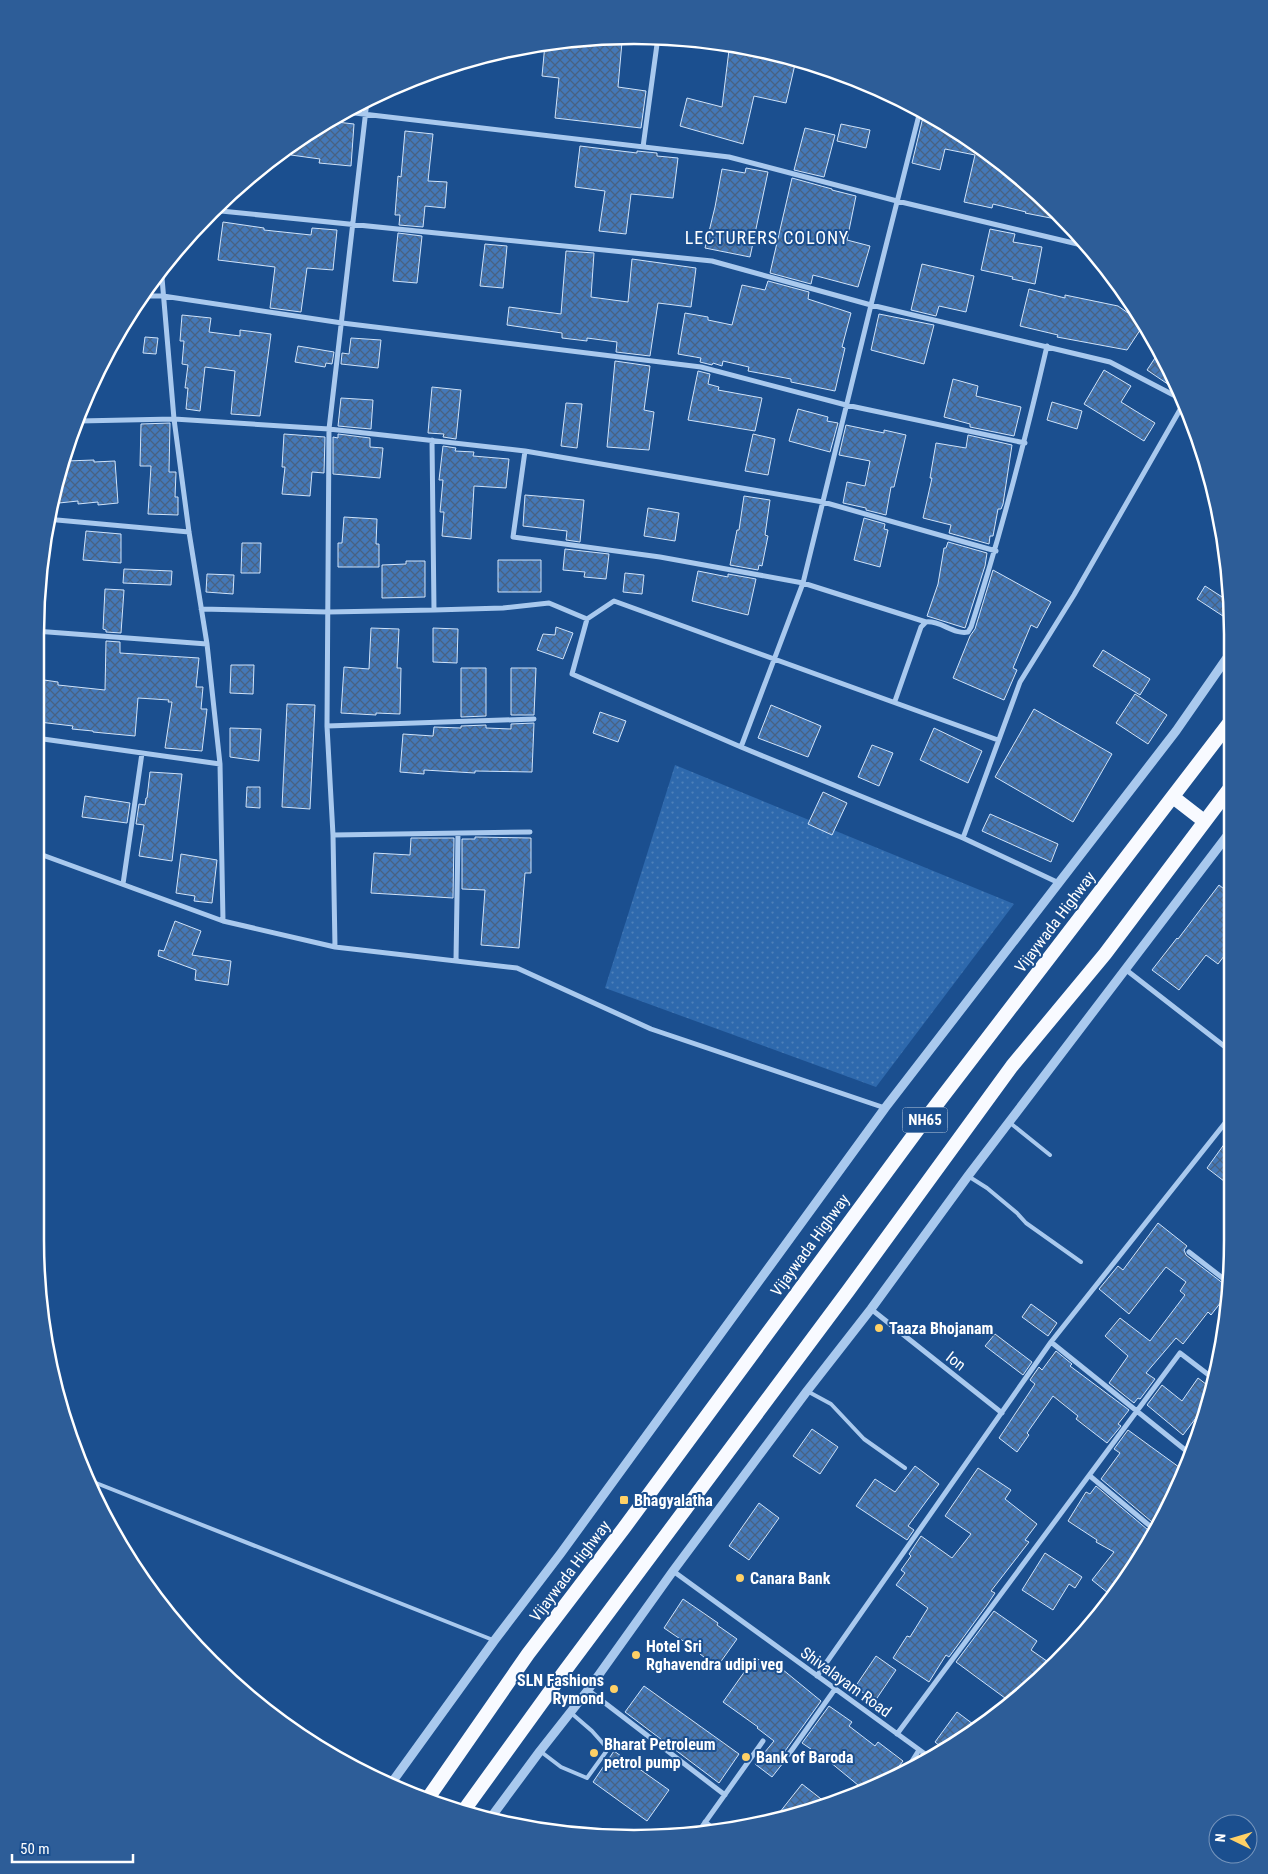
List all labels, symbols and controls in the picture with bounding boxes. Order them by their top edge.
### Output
district label: LECTURERS COLONY [685,227,849,248]
street label: Vijaywada Highway [1011,867,1099,976]
road number: NH65 [902,1108,948,1132]
street label: Vijaywada Highway [767,1190,854,1300]
place label: Taaza Bhojanam [889,1319,994,1338]
marker: Taaza Bhojanam [873,1322,885,1334]
street label: Ion [942,1347,970,1375]
place label: Bhagyalatha [634,1491,713,1510]
marker: Bhagyalatha [618,1494,630,1506]
street label: Vijaywada Highway [526,1516,614,1625]
place label: Canara Bank [750,1569,831,1588]
marker: Canara Bank [734,1572,746,1584]
place label: Hotel Sri Rghavendra udipi veg [646,1637,783,1674]
street label: Shivalayam Road [797,1643,895,1721]
marker: Hotel Sri Rghavendra udipi veg [630,1649,642,1661]
place label: SLN Fashions Rymond [517,1671,604,1708]
marker: SLN Fashions Rymond [608,1683,620,1695]
place label: Bharat Petroleum petrol pump [604,1735,716,1772]
marker: Bharat Petroleum petrol pump [588,1747,600,1759]
place label: Bank of Baroda [756,1748,854,1767]
marker: Bank of Baroda [740,1751,752,1763]
north arrow [1208,1814,1258,1864]
scale bar [12,1832,134,1864]
text: N [1212,1833,1228,1843]
text: 50 m [20,1840,50,1858]

